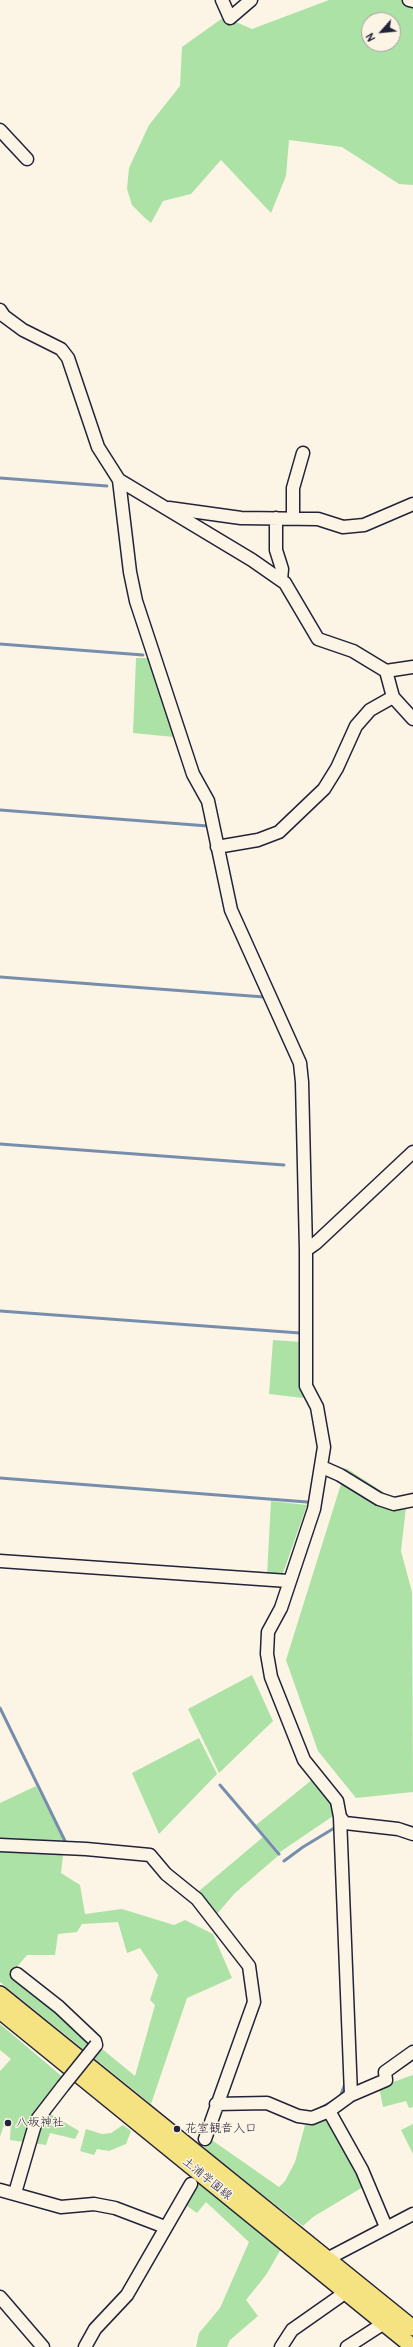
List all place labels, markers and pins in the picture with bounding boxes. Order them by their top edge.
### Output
place label: 八坂神社 [16,2116,64,2130]
marker: 八坂神社 [3,2118,13,2128]
place label: 花室観音入口 [185,2122,257,2136]
marker: 花室観音入口 [172,2124,182,2134]

